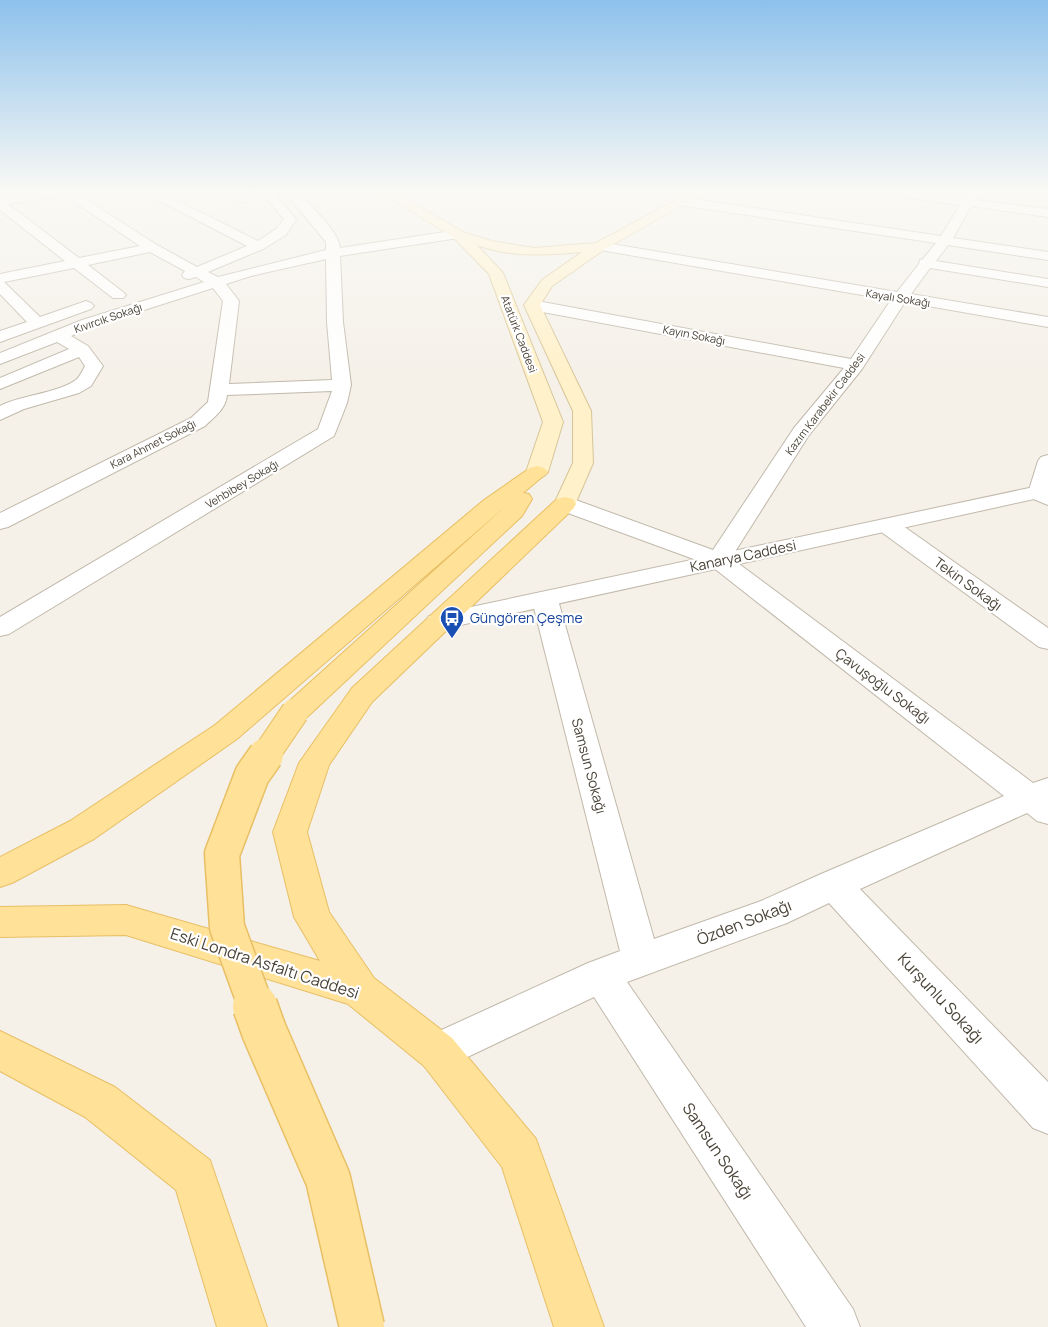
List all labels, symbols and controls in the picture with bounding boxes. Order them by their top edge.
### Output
street label: Kayalı Sokağı [865,285,931,310]
street label: Atatürk Caddesi [498,293,541,375]
street label: Kıvırcık Sokağı [72,299,144,336]
street label: Kayın Sokağı [662,321,727,348]
street label: Kazım Karabekir Caddesi [781,350,868,458]
street label: Kara Ahmet Sokağı [107,415,198,472]
street label: Vehbibey Sokağı [202,456,281,511]
street label: Kanarya Caddesi [688,535,798,576]
street label: Tekin Sokağı [930,552,1006,615]
bus stop icon: Güngören Çeşme [439,605,465,639]
place label: Güngören Çeşme [470,608,583,627]
street label: Çavuşoğlu Sokağı [832,644,935,728]
street label: Samsun Sokağı [568,716,611,816]
street label: Özden Sokağı [693,894,795,950]
street label: Eski Londra Asfaltı Caddesi [168,922,362,1004]
street label: Kurşunlu Sokağı [893,948,989,1048]
street label: Samsun Sokağı [677,1098,759,1204]

